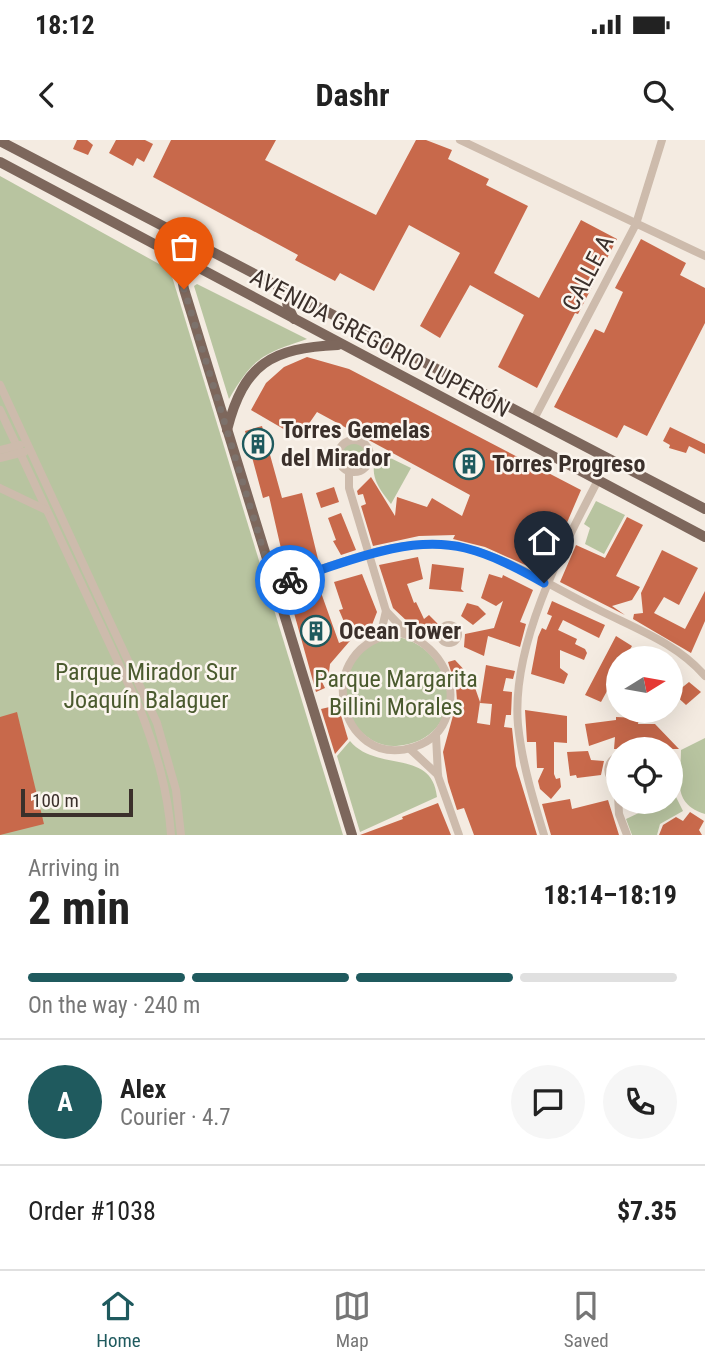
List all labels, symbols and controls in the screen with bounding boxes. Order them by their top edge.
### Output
text: 18:12 [35,10,95,40]
icon: back [28,76,66,114]
text: Dashr [315,76,390,114]
icon: search [639,76,677,114]
pin [154,217,214,289]
icon: bag [165,228,203,266]
street label: CALLE A [556,230,620,316]
street label: AVENIDA GREGORIO LUPERÓN [246,263,514,423]
place label: Torres Gemelas del Mirador [281,416,430,472]
building icon: Torres Gemelas del Mirador [241,427,275,461]
building icon: Torres Progreso [452,447,486,481]
place label: Torres Progreso [492,450,645,478]
pin [514,511,574,583]
icon: home [525,522,563,560]
courier [255,545,325,615]
icon: bike [271,561,309,599]
building icon: Ocean Tower [299,614,333,648]
place label: Ocean Tower [339,617,461,645]
north arrow [606,646,682,723]
map controls [606,646,683,814]
park label: Parque Mirador Sur Joaquín Balaguer [55,658,237,714]
park label: Parque Margarita Billini Morales [314,665,478,721]
button: locate [606,737,683,814]
scale bar [21,786,133,818]
text: 100 m [32,789,79,812]
text: Arriving in [28,855,120,882]
text: 18:14–18:19 [543,880,677,910]
text: 2 min [28,881,130,935]
text: On the way · 240 m [28,992,200,1019]
button: chat [511,1065,585,1139]
button: phone [603,1065,677,1139]
text: Alex [120,1074,166,1104]
text: A [57,1087,73,1117]
text: Courier · 4.7 [120,1104,231,1131]
text: Order #1038 [28,1196,156,1226]
text: $7.35 [617,1196,677,1226]
tab: Home [96,1287,141,1352]
tab: Map [333,1287,371,1352]
tab: Saved [564,1287,609,1352]

